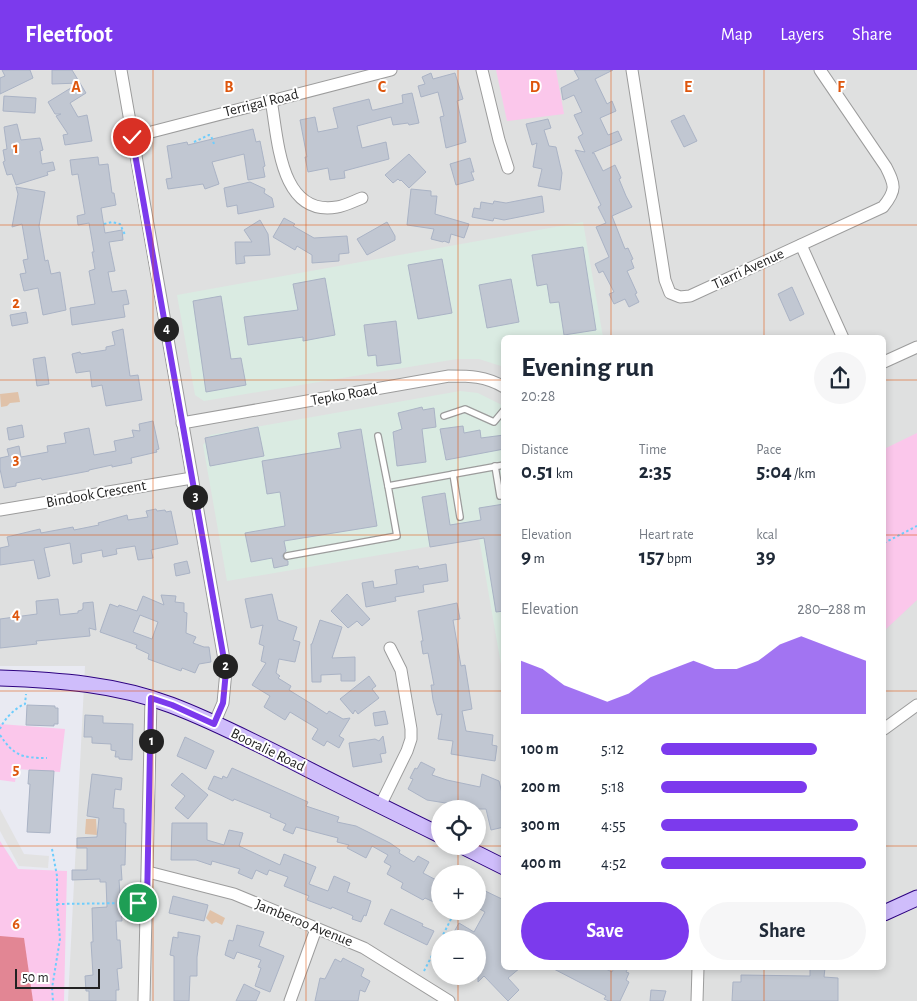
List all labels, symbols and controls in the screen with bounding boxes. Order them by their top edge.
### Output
text: Fleetfoot [25,23,113,47]
text: Map [721,26,752,44]
text: Layers [780,26,824,44]
text: Share [852,26,892,44]
text: A [71,79,81,95]
text: B [224,79,234,95]
text: C [378,79,387,95]
text: D [530,79,541,95]
text: E [684,79,692,95]
text: F [837,79,845,95]
street label: Terrigal Road [222,86,300,120]
pin [111,116,153,158]
icon: check [118,123,146,151]
text: 1 [13,140,19,156]
street label: Tiarri Avenue [710,246,786,292]
text: 2 [12,295,20,311]
pin: 4 [154,316,178,342]
text: 4 [163,322,170,336]
button: share [814,352,866,404]
text: Evening run [521,354,654,382]
street label: Tepko Road [310,382,379,408]
text: 20:28 [521,388,555,404]
text: Distance [521,443,568,457]
text: Time [639,443,667,457]
text: Pace [756,443,782,457]
text: 3 [13,451,20,467]
text: 0.51 [521,461,553,482]
text: 2:35 [639,461,671,482]
text: 5:04 [756,461,792,482]
text: km [553,467,573,481]
text: /km [792,467,816,481]
street label: Bindook Crescent [45,478,147,510]
pin: 3 [182,484,208,510]
text: 3 [192,490,199,504]
text: Elevation [521,528,572,542]
text: Heart rate [639,528,694,542]
text: kcal [756,528,778,542]
text: 9 [521,546,531,567]
text: 157 [639,546,664,567]
text: 39 [756,546,776,567]
text: m [531,552,545,566]
text: bpm [664,552,692,566]
text: Elevation [521,601,579,617]
text: 280–288 m [797,601,866,617]
text: 4 [12,606,20,622]
pin: 2 [212,654,238,678]
text: 2 [222,659,229,673]
street label: Booralie Road [228,726,308,775]
pin: 1 [138,728,164,754]
text: 1 [149,734,154,748]
text: 100 m [521,741,559,757]
text: 5:12 [601,741,624,757]
text: 5 [13,761,20,777]
text: 200 m [521,779,561,795]
text: 5:18 [601,779,624,795]
map controls [431,800,486,985]
button: locate [431,800,486,855]
text: 300 m [521,817,560,833]
text: 4:55 [601,817,626,833]
text: 400 m [521,855,561,871]
text: 4:52 [601,855,626,871]
button: + [431,865,486,920]
pin [117,882,159,924]
icon: arrive [124,889,152,917]
street label: Jamberoo Avenue [253,897,355,949]
button: Save [521,902,689,960]
button: Share [699,902,866,960]
text: 6 [12,916,20,932]
button: − [431,930,486,985]
scale bar [15,966,100,989]
text: 50 m [22,971,49,985]

